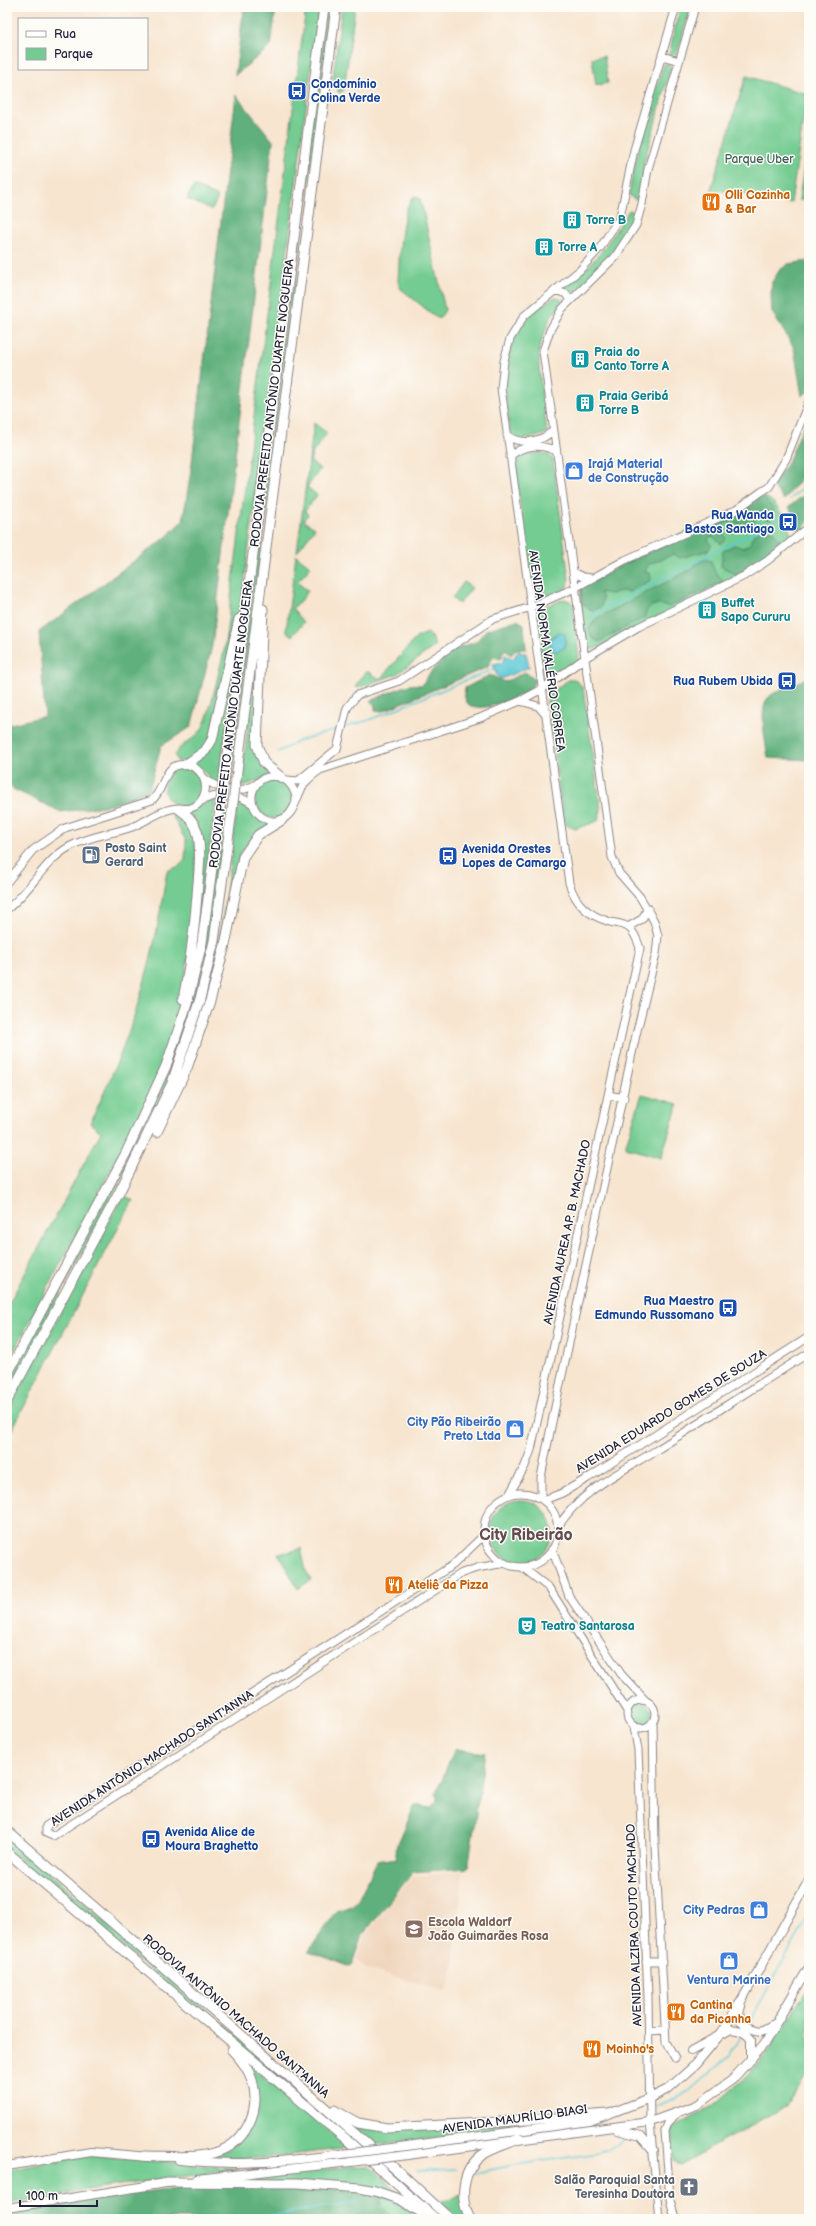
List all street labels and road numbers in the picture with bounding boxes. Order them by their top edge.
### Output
street label: RODOVIA PREFEITO ANTÔNIO DUARTE NOGUEIRA [246,257,298,548]
street label: AVENIDA NORMA VALÉRIO CORREA [525,549,569,754]
street label: RODOVIA PREFEITO ANTÔNIO DUARTE NOGUEIRA [205,578,257,869]
street label: AVENIDA AUREA AP. B. MACHADO [541,1138,594,1326]
street label: AVENIDA EDUARDO GOMES DE SOUZA [573,1346,770,1477]
street label: AVENIDA ANTÔNIO MACHADO SANT'ANNA [48,1686,257,1830]
street label: AVENIDA ALZIRA COUTO MACHADO [623,1823,646,2027]
street label: RODOVIA ANTÔNIO MACHADO SANT'ANNA [139,1930,333,2102]
street label: AVENIDA MAURÍLIO BIAGI [441,2100,589,2137]

